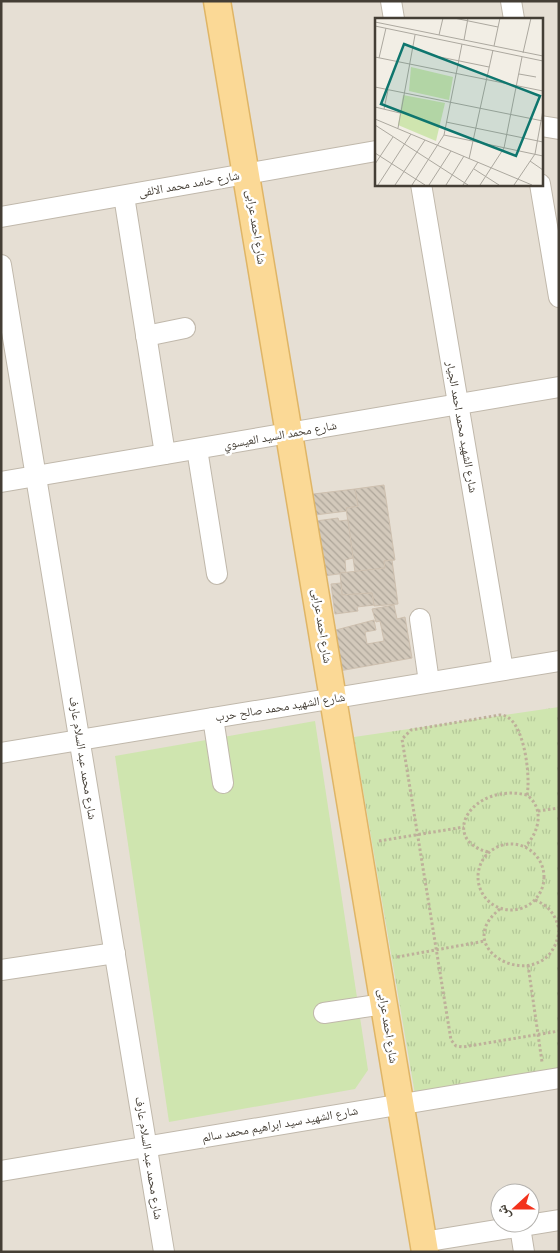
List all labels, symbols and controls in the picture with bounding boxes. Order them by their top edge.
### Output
inset map [375,18,542,185]
street label: شارع حامد محمد الالفى [137,168,241,201]
street label: شارع احمد عرابى [242,189,269,265]
street label: شارع الشهيد محمد احمد الجيار [442,359,480,494]
street label: شارع محمد السيد العيسوي [222,418,338,455]
street label: شارع احمد عرابى [308,588,335,664]
street label: شارع الشهيد محمد صالح حرب [214,690,346,725]
street label: شارع محمد عبد السلام عارف [65,695,100,821]
street label: شارع احمد عرابى [374,988,401,1064]
street label: شارع محمد عبد السلام عارف [131,1095,166,1221]
street label: شارع الشهيد سيد ابراهيم محمد سالم [201,1103,359,1146]
north arrow [490,1183,540,1233]
text: ش [493,1202,514,1222]

